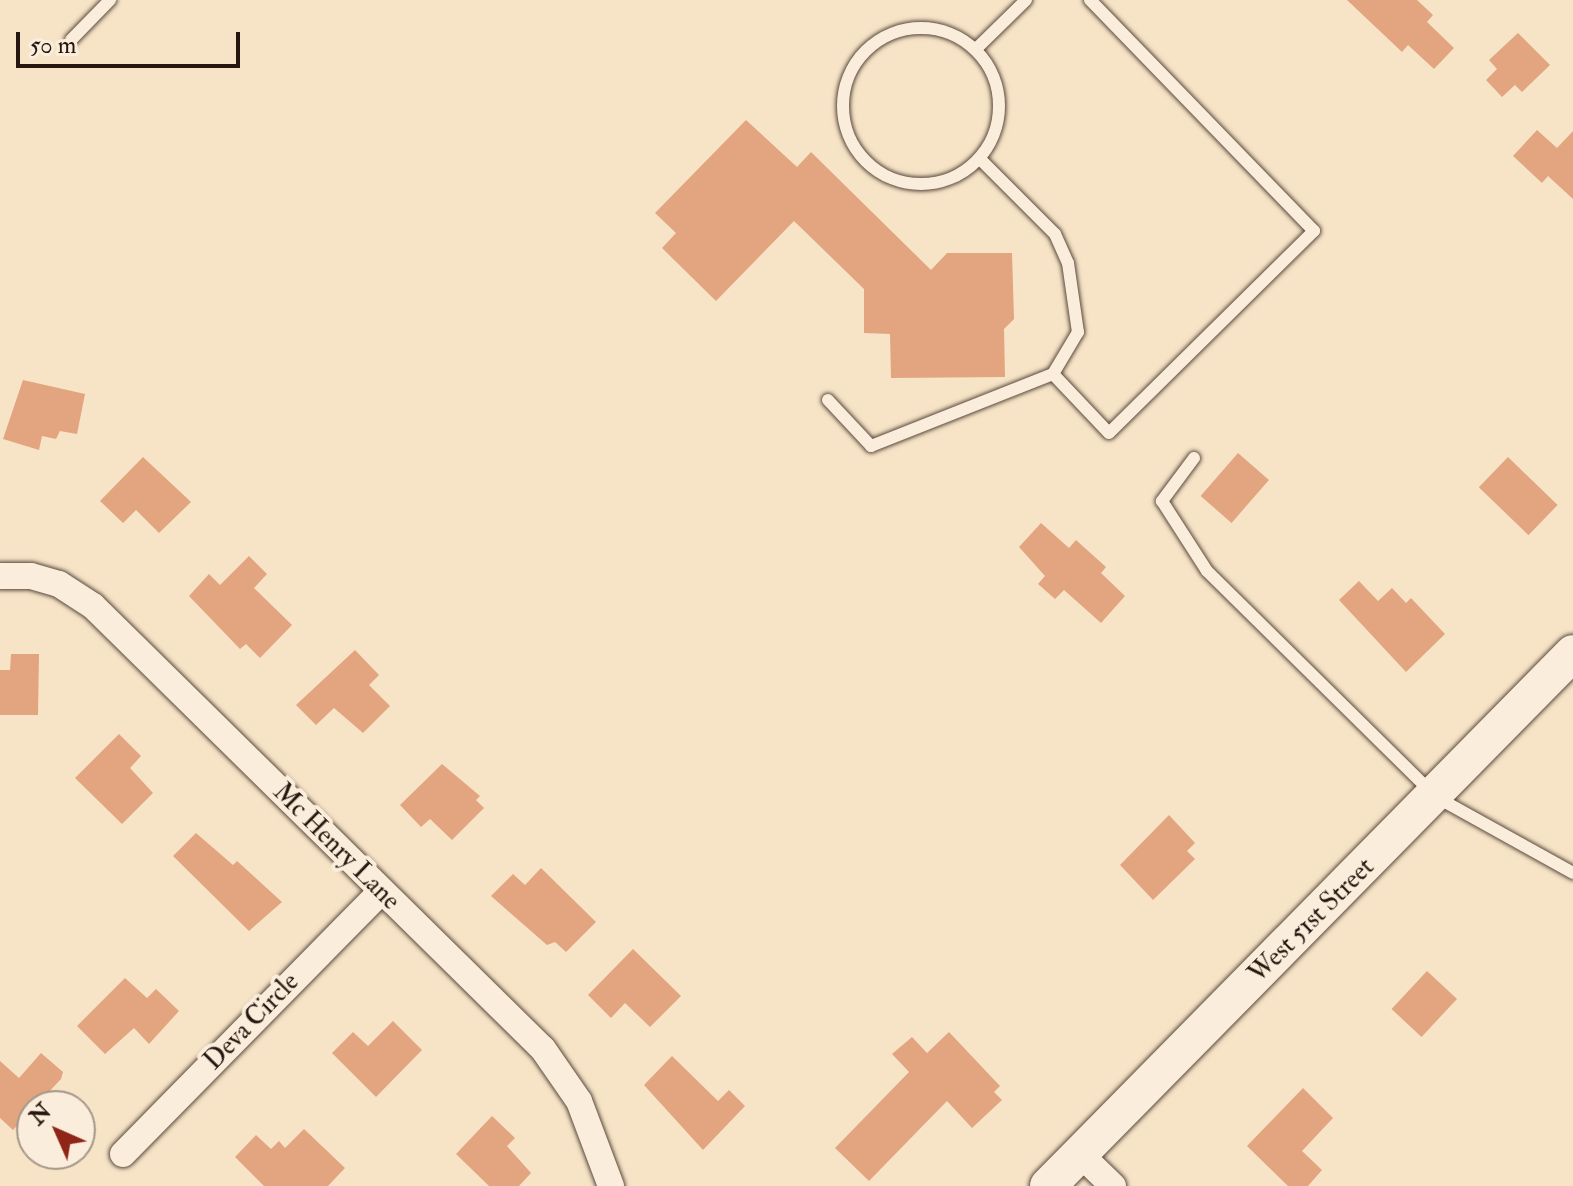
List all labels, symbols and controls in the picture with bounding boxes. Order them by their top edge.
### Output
scale bar [20,16,244,66]
text: 50 m [30,30,76,61]
street label: Mc Henry Lane [266,777,406,917]
street label: West 51st Street [1243,852,1381,990]
street label: Deva Circle [198,967,306,1077]
north arrow [16,1090,96,1170]
text: N [24,1098,57,1131]

